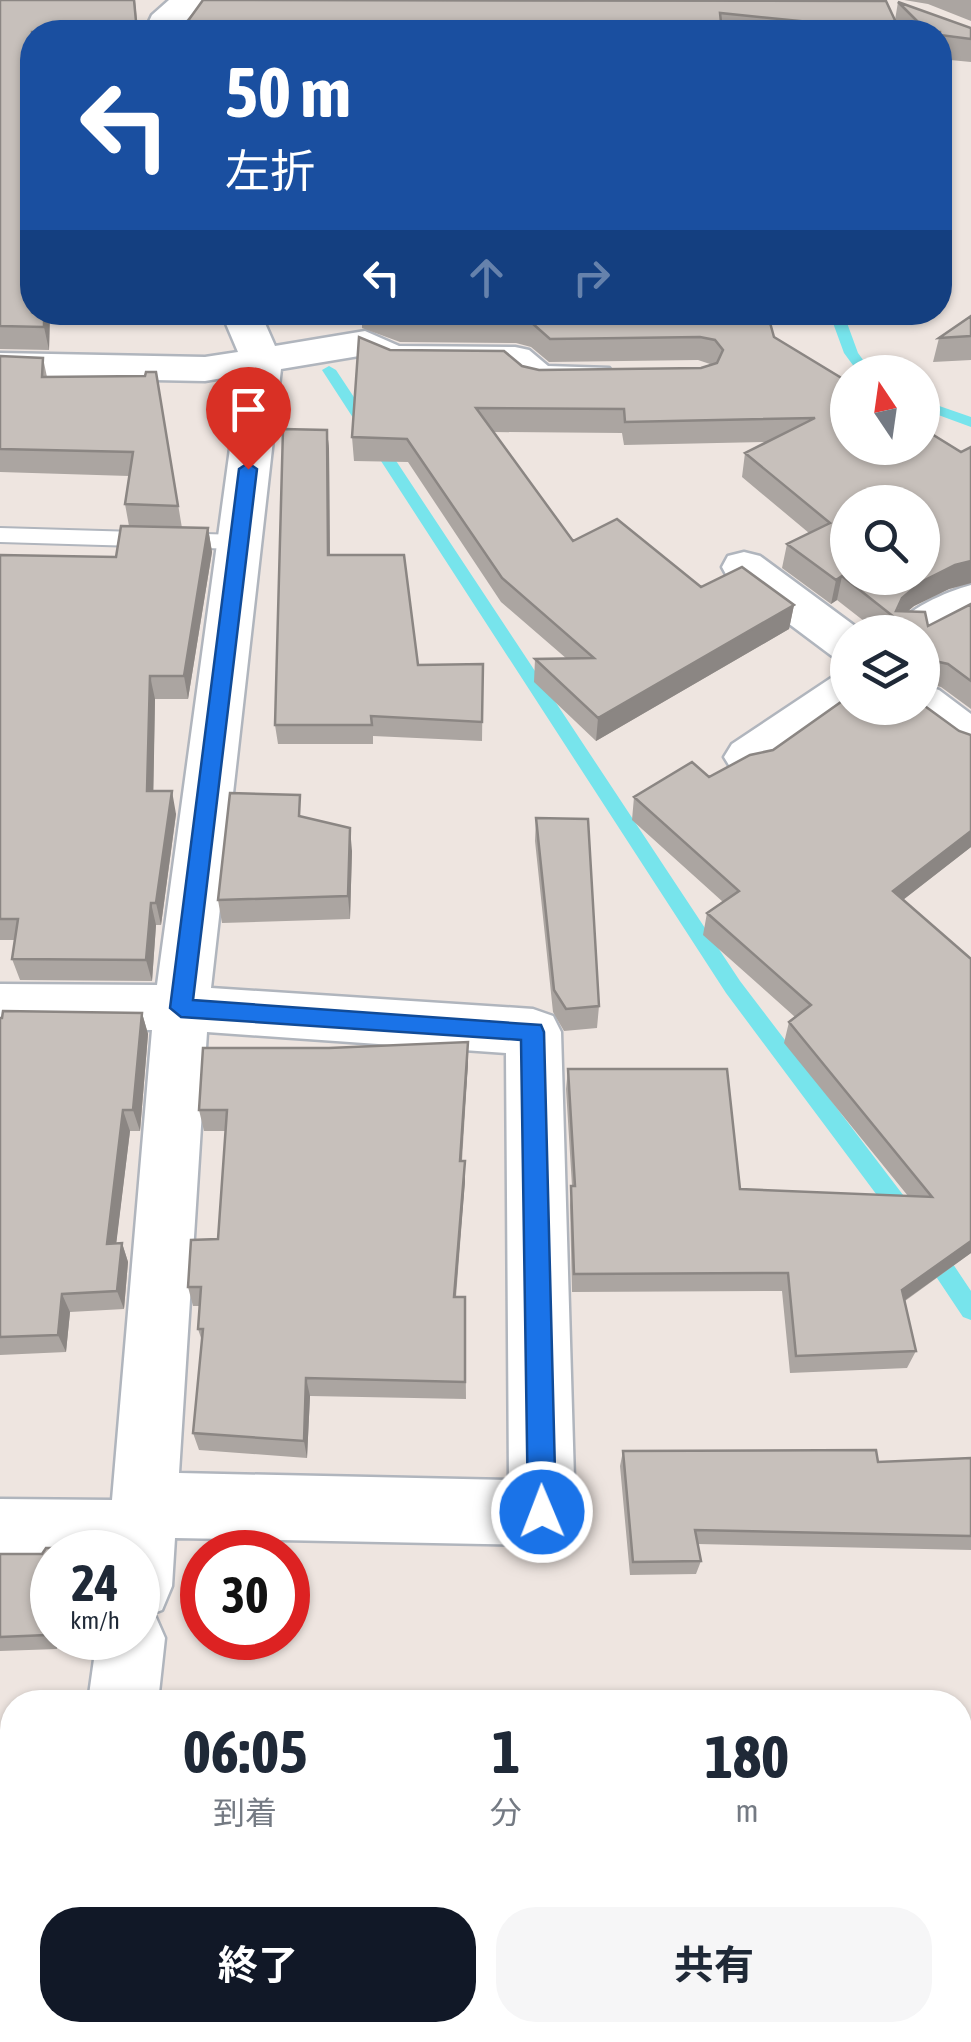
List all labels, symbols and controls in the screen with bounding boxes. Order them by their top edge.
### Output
text: 50 m [225,52,351,132]
icon: left [60,60,190,190]
text: 左折 [225,145,315,197]
icon: left [354,250,409,305]
icon: ahead [459,250,514,305]
icon: right [564,250,619,305]
north arrow [830,355,940,465]
map controls [830,355,940,725]
pin [206,367,291,470]
icon: arrive [221,382,276,437]
button: search [830,485,940,595]
button: layers [830,615,940,725]
position arrow [490,1460,594,1564]
speed limit sign: 30 [180,1530,310,1660]
text: 24 [71,1554,118,1612]
text: km/h [70,1606,120,1634]
text: 06:05 [183,1717,307,1786]
text: 1 [492,1717,520,1786]
text: 180 [705,1722,789,1791]
text: m [736,1792,759,1829]
text: 到着 [213,1794,277,1831]
text: 分 [490,1794,522,1831]
button: 終了 [40,1907,476,2022]
button: 共有 [496,1907,932,2022]

